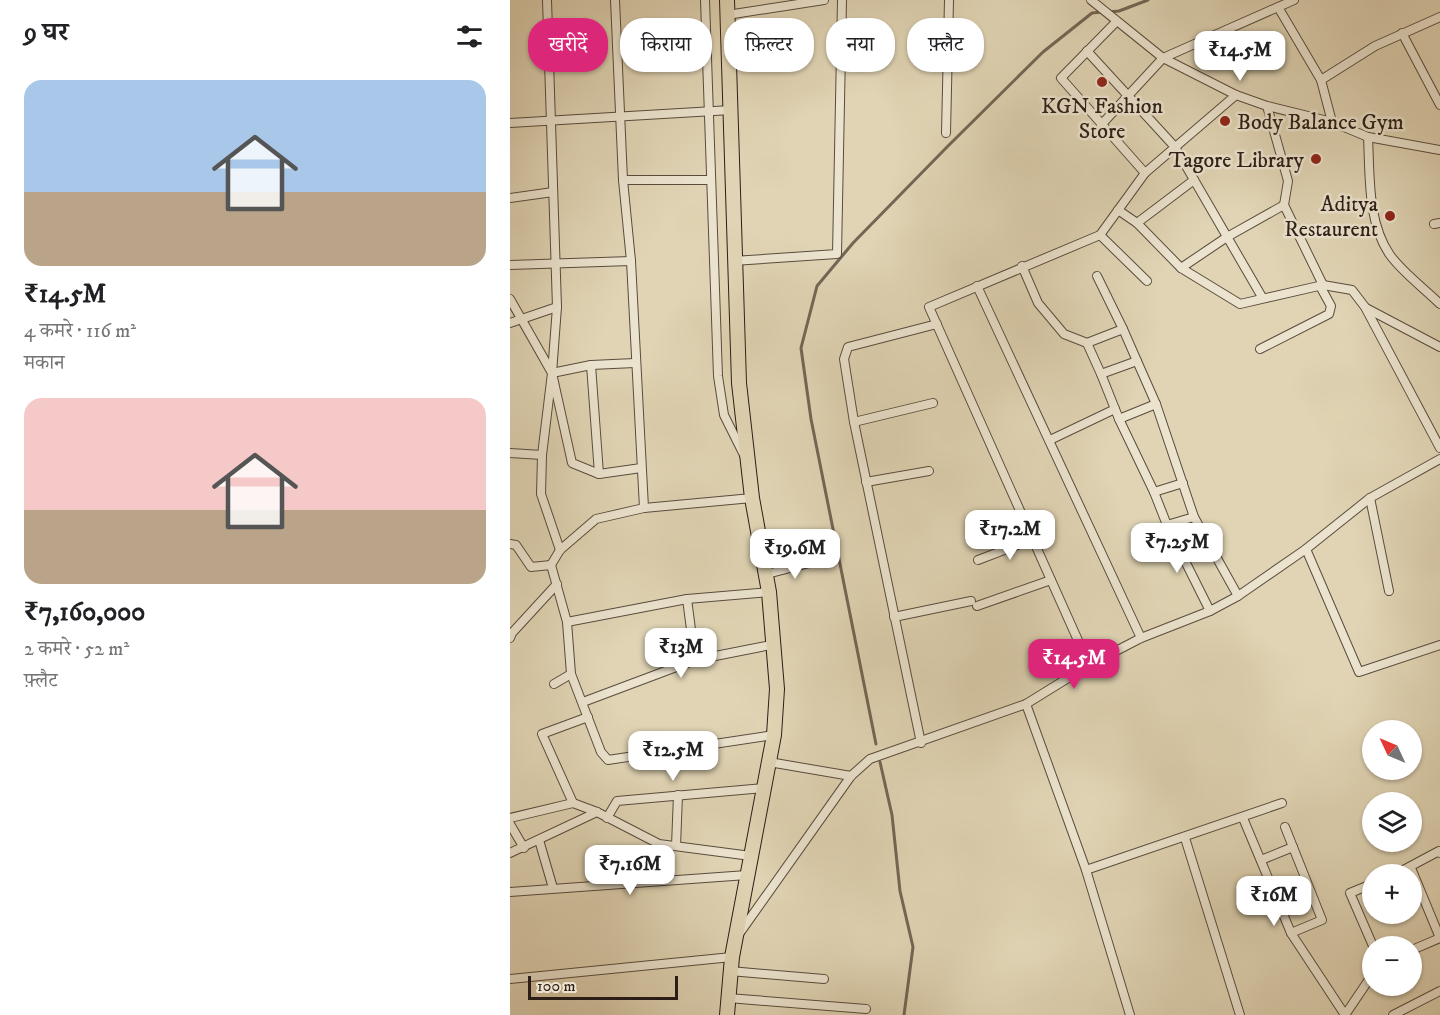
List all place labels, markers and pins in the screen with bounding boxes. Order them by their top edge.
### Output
pin: ₹14.5M [1191,31,1289,82]
marker: KGN Fashion Store [1095,75,1109,89]
place label: KGN Fashion Store [1041,93,1164,145]
place label: Body Balance Gym [1237,109,1404,136]
marker: Body Balance Gym [1218,114,1232,128]
place label: Tagore Library [1169,147,1305,174]
marker: Tagore Library [1309,152,1323,166]
place label: Aditya Restaurent [1284,191,1379,243]
marker: Aditya Restaurent [1383,209,1397,223]
pin: ₹17.2M [961,510,1059,561]
pin: ₹7.25M [1128,523,1226,574]
pin: ₹19.6M [746,529,844,580]
pin: ₹13M [645,628,717,679]
pin: ₹14.5M [1025,639,1123,690]
pin: ₹12.5M [624,731,722,782]
pin: ₹7.16M [581,845,679,896]
pin: ₹16M [1238,876,1310,927]

